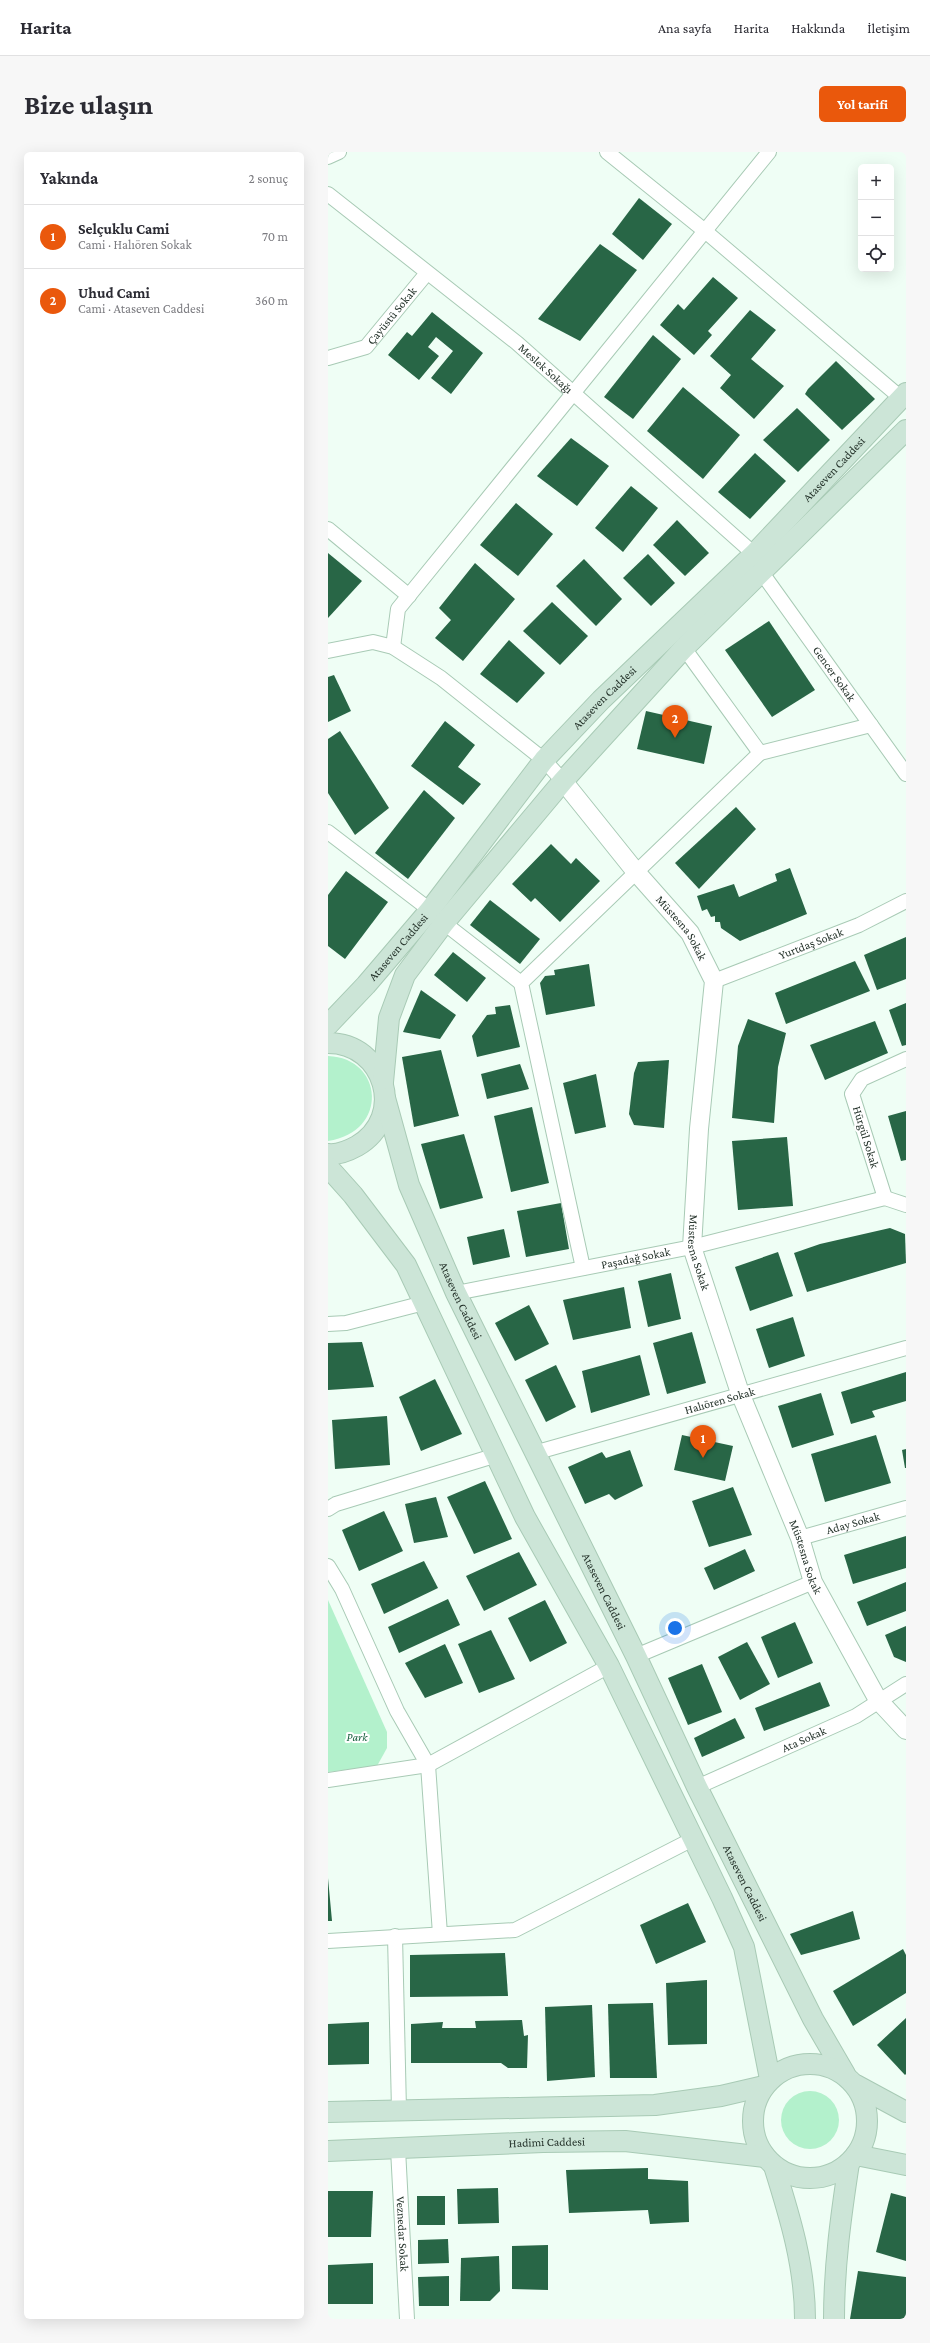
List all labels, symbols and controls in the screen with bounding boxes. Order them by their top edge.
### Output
text: Harita [20,17,71,38]
text: Ana sayfa [658,20,712,36]
text: Harita [734,20,769,36]
text: Hakkında [791,20,845,36]
text: İletişim [867,20,910,36]
button: Yol tarifi [819,86,906,122]
text: Bize ulaşın [24,89,153,120]
map controls [858,164,894,272]
button: + [858,164,894,200]
text: Yakında [40,169,98,188]
text: 2 sonuç [249,171,288,186]
button: − [858,200,894,236]
text: Selçuklu Cami [78,221,169,237]
text: 1 [51,229,55,244]
text: 70 m [262,229,288,244]
button: locate [858,236,894,272]
text: Cami · Halıören Sokak [78,237,192,252]
street label: Çayüstü Sokak [364,284,420,347]
text: Uhud Cami [78,285,150,301]
text: 2 [50,293,56,308]
text: 360 m [255,293,288,308]
text: Cami · Ataseven Caddesi [78,301,204,316]
street label: Meslek Sokağı [516,341,576,396]
street label: Ataseven Caddesi [800,434,868,505]
street label: Gencer Sokak [810,643,859,704]
street label: Ataseven Caddesi [570,663,639,732]
pin: 2 [662,705,688,738]
street label: Müstesna Sokak [653,892,710,963]
street label: Ataseven Caddesi [366,911,431,984]
street label: Yurtdaş Sokak [777,925,845,962]
street label: Hürgül Sokak [850,1104,882,1170]
street label: Müstesna Sokak [685,1214,713,1292]
street label: Paşadağ Sokak [600,1244,672,1272]
street label: Ataseven Caddesi [436,1260,485,1342]
street label: Halıören Sokak [683,1384,757,1417]
pin: 1 [690,1425,716,1458]
street label: Aday Sokak [825,1509,882,1537]
street label: Müstesna Sokak [786,1518,825,1597]
street label: Ataseven Caddesi [579,1551,629,1632]
your location [665,1618,685,1638]
street label: Ata Sokak [780,1723,828,1755]
park label: Park [347,1730,368,1744]
street label: Ataseven Caddesi [720,1842,770,1924]
street label: Hadimi Caddesi [508,2134,585,2150]
street label: Veznedar Sokak [394,2196,411,2272]

